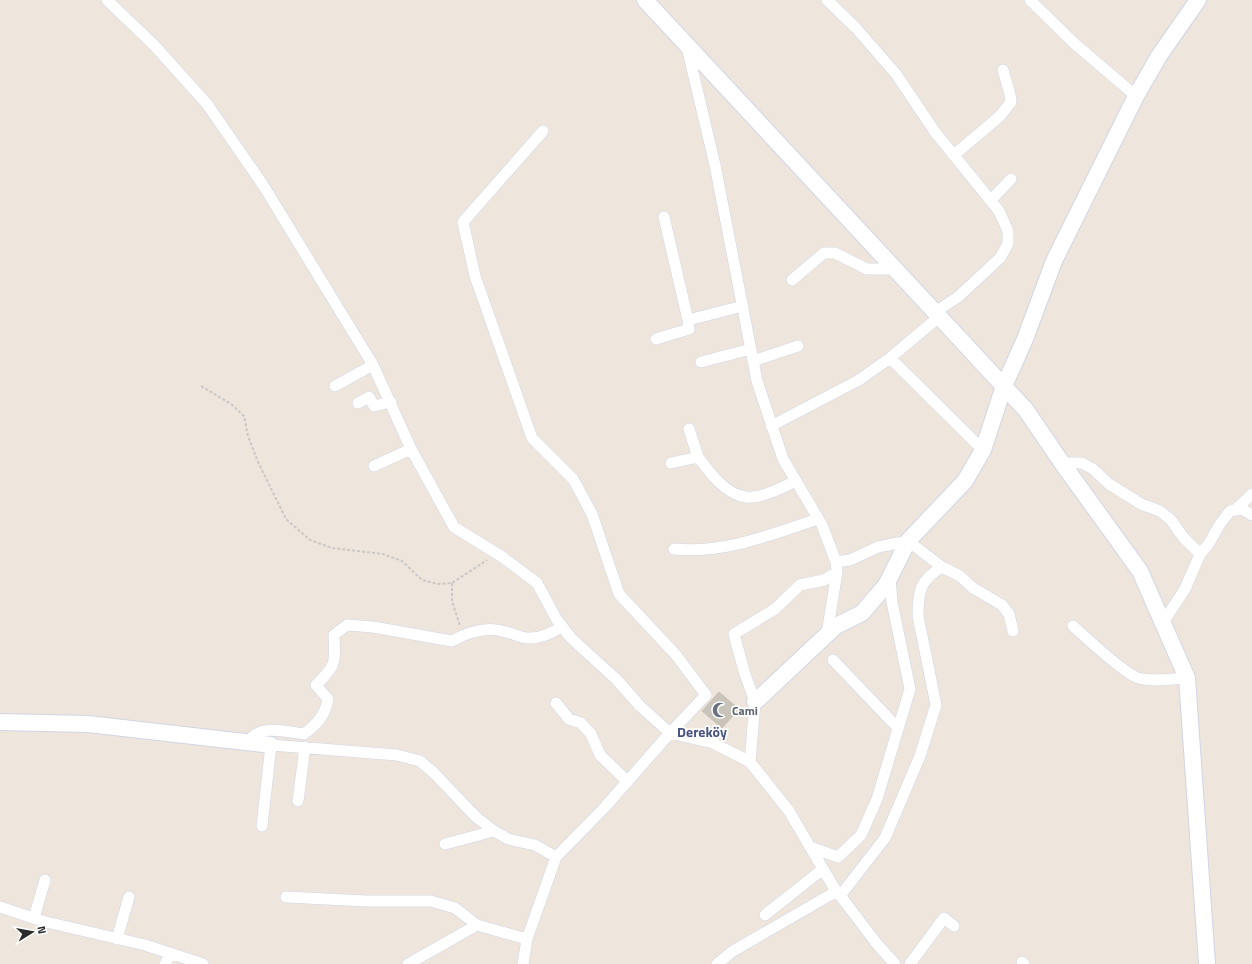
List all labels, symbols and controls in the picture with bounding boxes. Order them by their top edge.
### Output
mosque icon: Cami [711,701,729,719]
place label: Cami [732,701,758,720]
district label: Dereköy [677,721,727,742]
north arrow [12,912,52,952]
text: N [33,925,50,935]

